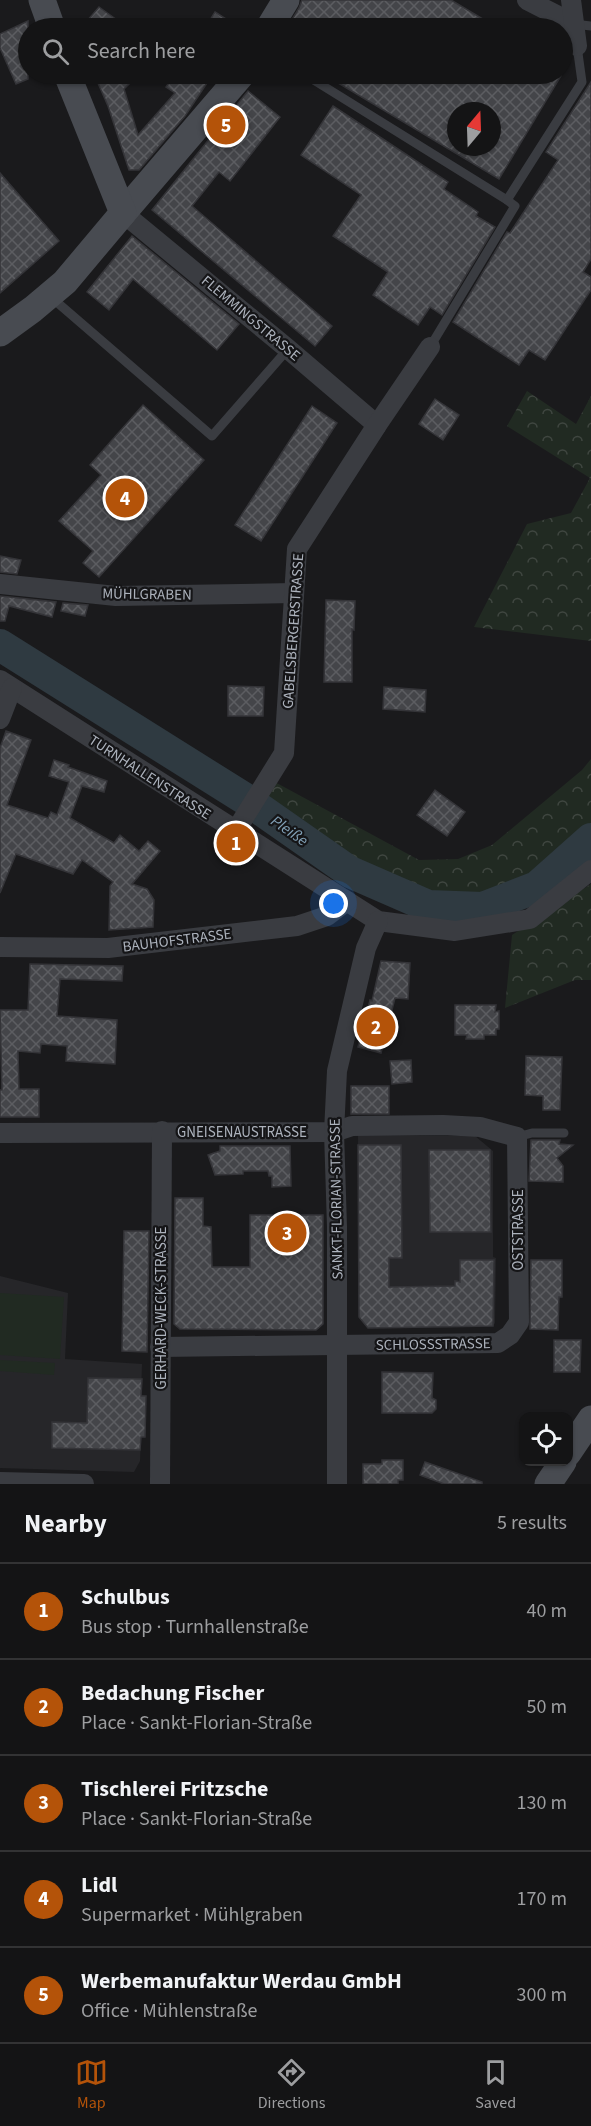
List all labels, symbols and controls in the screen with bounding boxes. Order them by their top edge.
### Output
search box [18,18,573,84]
icon: search [39,35,72,68]
text: Search here [87,35,195,67]
pin: 5 [206,102,246,148]
north arrow [447,102,501,156]
street label: FLEMMINGSTRASSE [197,271,305,366]
pin: 4 [106,476,144,520]
street label: GABELSBERGERSTRASSE [278,552,309,710]
street label: MÜHLGRABEN [102,583,192,606]
street label: TURNHALLENSTRASSE [84,730,215,825]
water label: Pleiße [266,810,313,852]
pin: 1 [216,820,256,866]
your location [319,889,348,918]
street label: BAUHOFSTRASSE [122,923,233,958]
pin: 2 [356,1004,395,1050]
street label: SANKT-FLORIAN-STRASSE [325,1118,348,1280]
street label: GNEISENAUSTRASSE [177,1122,307,1143]
street label: OSTSTRASSE [508,1189,529,1271]
pin: 3 [268,1210,306,1256]
street label: GERHARD-WECK-STRASSE [151,1226,172,1389]
street label: SCHLOSSSTRASSE [375,1333,491,1356]
map controls [519,1412,573,1466]
button: locate [519,1412,573,1466]
text: Nearby [24,1505,107,1542]
text: 5 results [497,1509,567,1537]
text: Schulbus [81,1581,170,1613]
text: 1 [38,1597,49,1625]
text: 40 m [527,1597,567,1625]
text: Bus stop · Turnhallenstraße [81,1613,309,1641]
text: Bedachung Fischer [81,1677,264,1709]
text: 2 [38,1693,49,1721]
text: 50 m [527,1693,567,1721]
text: Place · Sankt-Florian-Straße [81,1709,312,1737]
text: Tischlerei Fritzsche [81,1773,268,1805]
text: 3 [38,1789,49,1817]
text: 130 m [517,1789,567,1817]
text: Place · Sankt-Florian-Straße [81,1805,312,1833]
text: Lidl [81,1869,117,1901]
text: 4 [38,1885,49,1913]
text: 170 m [517,1885,567,1913]
text: Supermarket · Mühlgraben [81,1901,303,1929]
text: Werbemanufaktur Werdau GmbH [81,1965,402,1997]
text: 5 [38,1981,49,2009]
text: 300 m [517,1981,567,2009]
text: Office · Mühlenstraße [81,1997,257,2025]
tab: Map [75,2056,108,2114]
tab: Directions [258,2056,325,2114]
tab: Saved [475,2056,516,2114]

